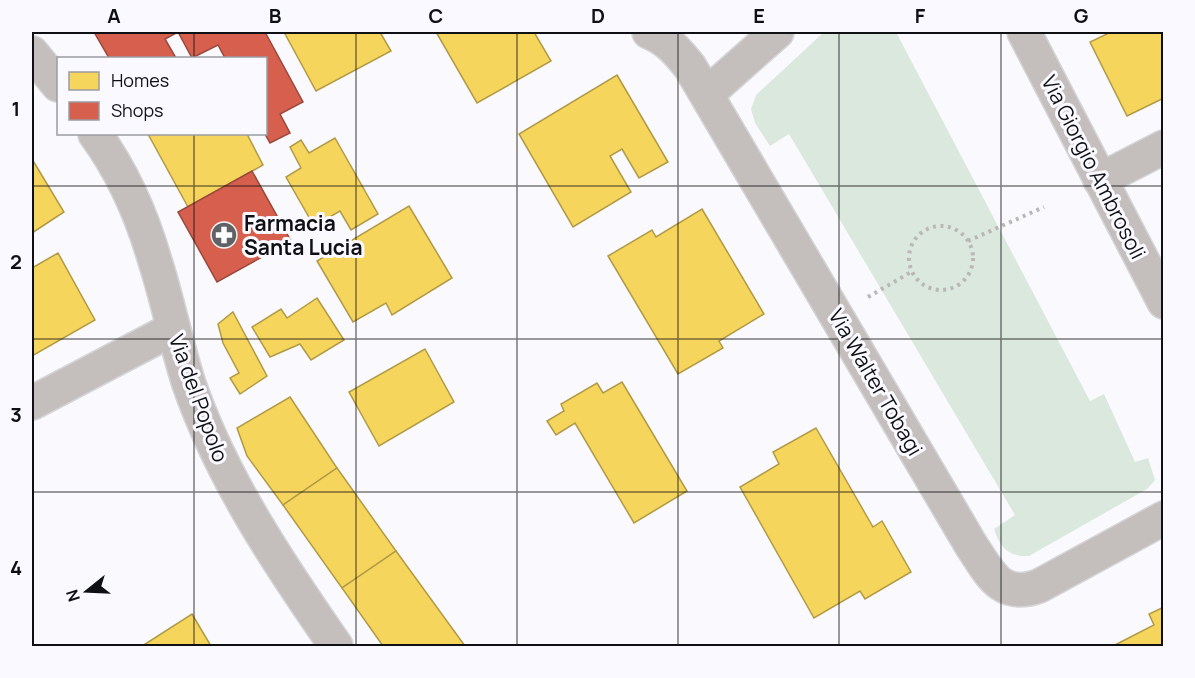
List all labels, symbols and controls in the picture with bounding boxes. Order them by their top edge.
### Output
text: A [107,2,121,29]
text: B [269,2,282,29]
text: C [429,2,443,29]
text: D [591,2,605,29]
text: E [753,2,765,29]
text: F [915,2,926,29]
text: G [1074,2,1089,29]
legend [57,57,267,135]
text: Homes [111,68,169,92]
street label: Via Giorgio Ambrosoli [1036,70,1152,264]
text: 1 [12,95,20,122]
text: Shops [111,98,163,122]
place label: Farmacia Santa Lucia [244,209,363,261]
pharmacy icon: Farmacia Santa Lucia [209,220,239,250]
text: 2 [10,248,22,275]
street label: Via Walter Tobagi [823,304,929,460]
street label: Via del Popolo [163,330,235,466]
text: 3 [10,401,22,428]
text: 4 [10,554,22,581]
north arrow [57,561,117,621]
text: N [60,587,85,605]

